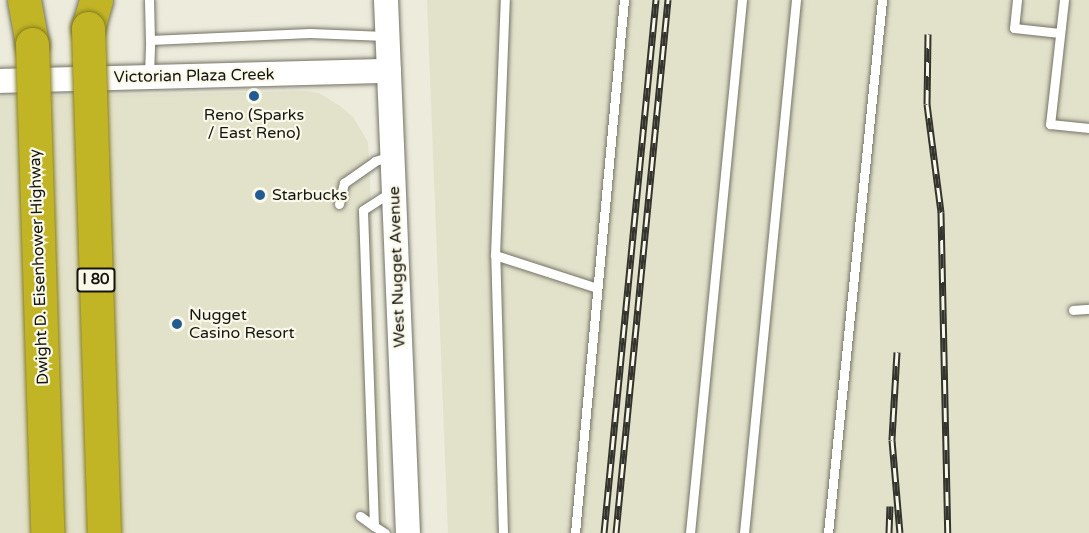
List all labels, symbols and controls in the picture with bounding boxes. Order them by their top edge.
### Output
street label: Victorian Plaza Creek [114,65,274,87]
marker: Reno (Sparks / East Reno) [247,89,261,103]
place label: Reno (Sparks / East Reno) [204,105,304,143]
street label: Dwight D. Eisenhower Highway [25,149,53,385]
place label: Starbucks [272,185,347,205]
street label: West Nugget Avenue [385,186,409,348]
marker: Starbucks [253,188,267,202]
road number: I 80 [75,268,117,292]
place label: Nugget Casino Resort [189,305,295,343]
marker: Nugget Casino Resort [170,317,184,331]

